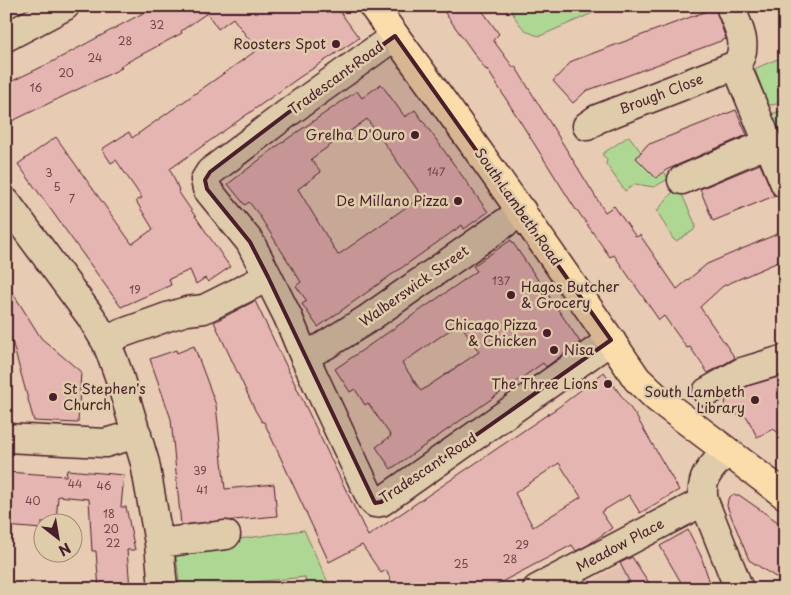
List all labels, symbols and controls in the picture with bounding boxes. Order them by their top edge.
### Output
house number: 32 [150,16,165,33]
house number: 28 [118,32,132,49]
place label: Roosters Spot [233,33,326,54]
street label: Tradescant Road [284,36,388,120]
marker: Roosters Spot [330,38,342,50]
house number: 24 [88,49,102,66]
house number: 20 [58,64,74,81]
street label: Brough Close [616,68,706,119]
house number: 16 [30,79,43,96]
place label: Grelha D'Ouro [305,124,405,145]
marker: Grelha D'Ouro [409,129,421,141]
street label: South Lambeth Road [470,144,567,270]
house number: 147 [427,163,445,180]
house number: 3 [45,164,53,181]
house number: 5 [53,178,61,195]
house number: 7 [69,190,75,207]
place label: De Millano Pizza [336,190,448,211]
marker: De Millano Pizza [452,195,464,207]
street label: Walberswick Street [355,240,473,331]
house number: 137 [492,272,510,289]
place label: Hagos Butcher & Grocery [521,276,620,313]
house number: 19 [129,281,141,298]
marker: Hagos Butcher & Grocery [505,289,517,301]
place label: Chicago Pizza & Chicken [445,314,537,351]
marker: Chicago Pizza & Chicken [541,327,553,339]
place label: Nisa [564,339,594,360]
marker: Nisa [548,344,560,356]
place label: The Three Lions [491,373,598,394]
place label: St Stephen's Church [63,378,146,415]
marker: The Three Lions [602,378,614,390]
place label: South Lambeth Library [645,381,745,418]
marker: St Stephen's Church [47,391,59,403]
marker: South Lambeth Library [749,394,761,406]
street label: Tradescant Road [375,427,481,508]
house number: 39 [193,462,207,479]
house number: 44 [68,475,82,492]
house number: 46 [97,477,112,494]
house number: 41 [196,481,208,498]
house number: 40 [25,492,41,509]
house number: 18 [103,505,115,522]
north arrow [32,512,82,562]
street label: Meadow Place [572,512,668,577]
house number: 20 [103,520,119,537]
house number: 22 [106,534,120,551]
house number: 29 [515,536,529,553]
text: N [55,538,75,561]
house number: 28 [503,550,517,567]
house number: 25 [454,555,468,572]

